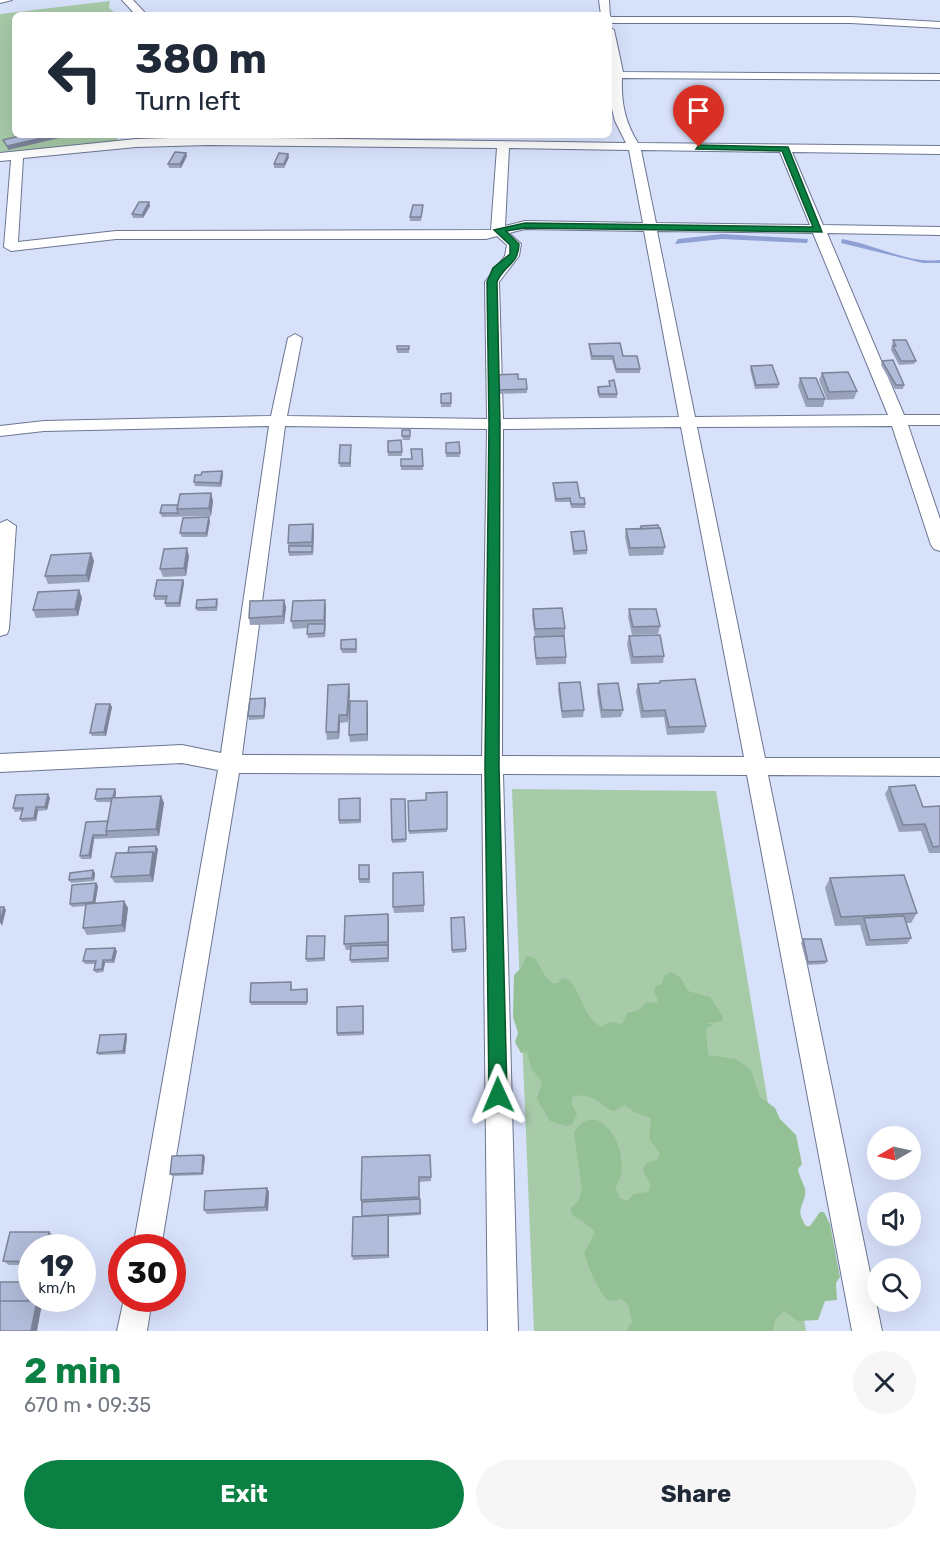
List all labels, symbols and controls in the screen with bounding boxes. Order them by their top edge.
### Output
text: 380 m [135,34,267,84]
icon: left [36,36,114,114]
text: Turn left [135,85,240,117]
pin [673,85,724,147]
icon: arrive [682,94,715,127]
position arrow [466,1063,530,1127]
north arrow [867,1126,921,1180]
map controls [867,1126,921,1312]
button: sound [867,1192,921,1246]
speed limit sign: 30 [108,1234,186,1312]
text: 19 [40,1248,74,1284]
button: search [867,1258,921,1312]
text: km/h [38,1279,76,1297]
text: 2 min [24,1349,122,1392]
button: close [853,1351,916,1414]
text: 670 m · 09:35 [24,1393,151,1417]
button: Exit [24,1460,464,1529]
button: Share [476,1460,916,1529]

